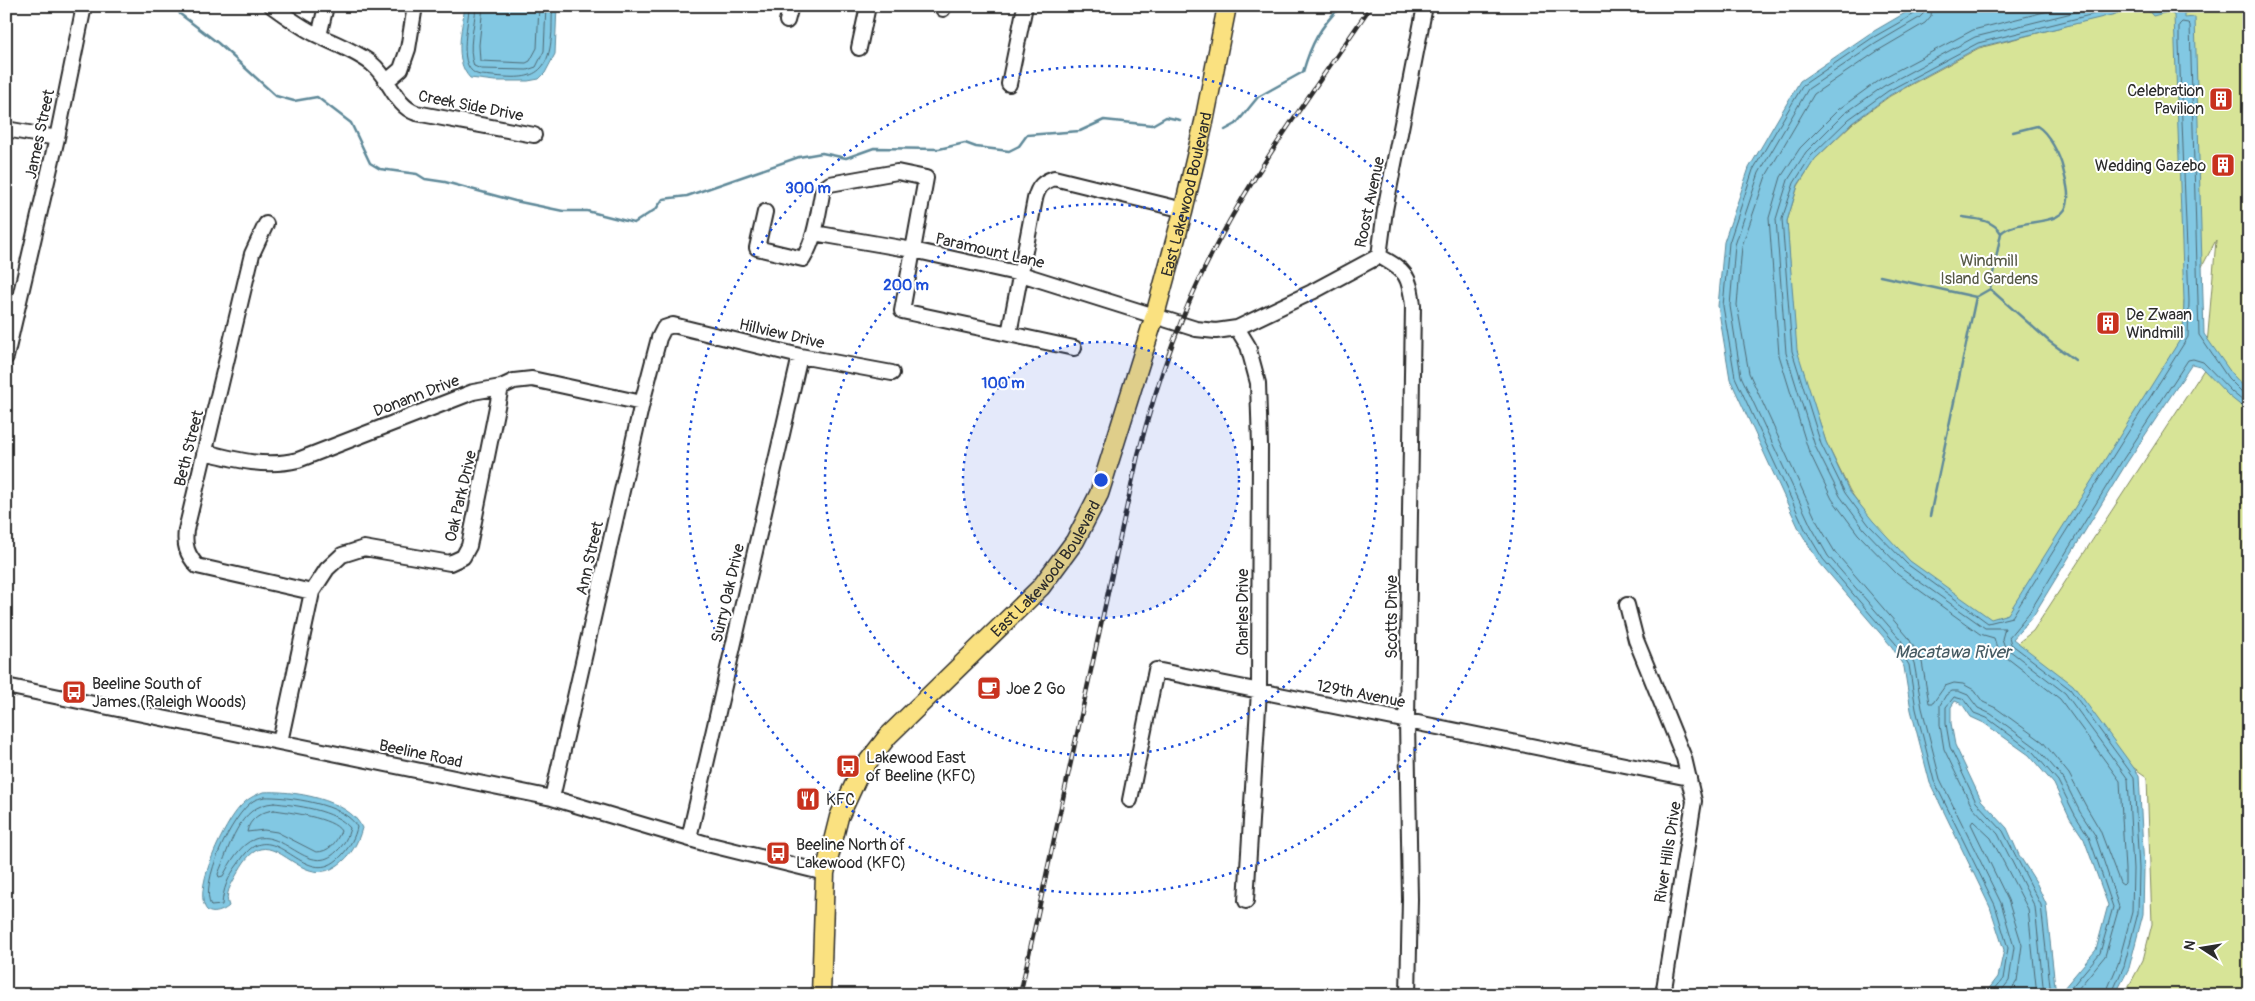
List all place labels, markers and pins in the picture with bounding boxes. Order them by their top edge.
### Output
place label: Celebration Pavilion [2127,81,2204,119]
building icon: Celebration Pavilion [2208,86,2234,112]
building icon: Wedding Gazebo [2210,152,2236,178]
place label: Wedding Gazebo [2095,156,2206,176]
place label: De Zwaan Windmill [2126,305,2192,343]
building icon: De Zwaan Windmill [2095,310,2121,336]
centre of rings [1092,471,1110,489]
place label: Beeline South of James (Raleigh Woods) [92,674,247,712]
cafe icon: Joe 2 Go [976,675,1002,701]
bus stop icon: Beeline South of James (Raleigh Woods) [61,679,87,705]
place label: Joe 2 Go [1006,679,1066,699]
place label: Lakewood East of Beeline (KFC) [866,748,976,786]
bus stop icon: Lakewood East of Beeline (KFC) [835,753,861,779]
restaurant icon: KFC [795,786,821,812]
place label: KFC [826,790,855,810]
place label: Beeline North of Lakewood (KFC) [796,835,906,873]
bus stop icon: Beeline North of Lakewood (KFC) [765,840,791,866]

